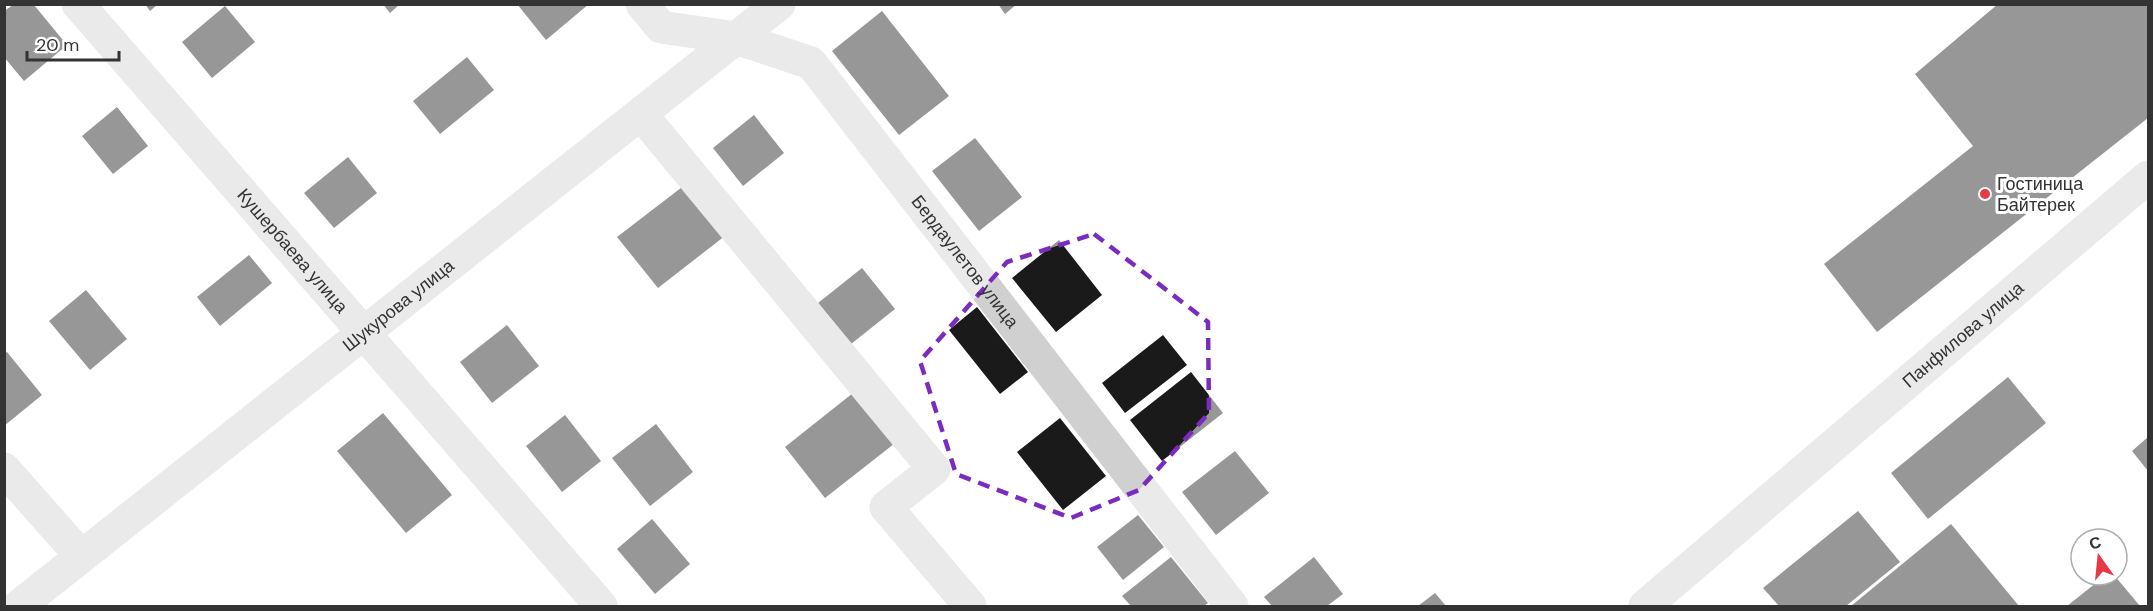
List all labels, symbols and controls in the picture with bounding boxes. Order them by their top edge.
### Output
scale bar [27,24,118,62]
text: 20 m [36,33,79,57]
place label: Гостиница Байтерек [1997,172,2084,217]
street label: Кушербаева улица [232,183,354,319]
marker: Гостиница Байтерек [1978,187,1992,201]
street label: Бердаулетов улица [906,190,1025,334]
street label: Шукурова улица [338,253,460,357]
street label: Панфилова улица [1897,276,2029,393]
north arrow [2069,527,2129,587]
text: С [2087,531,2104,555]

